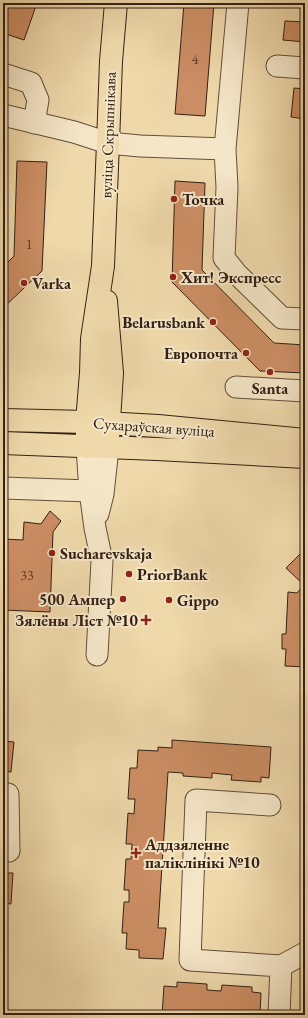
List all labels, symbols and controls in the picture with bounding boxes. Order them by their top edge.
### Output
house number: 4 [192,50,199,68]
street label: вуліца Скрыпнікава [95,71,121,199]
place label: Точка [182,189,225,210]
marker: Точка [169,194,179,204]
house number: 1 [26,235,32,253]
place label: Хит! Экспресс [180,267,282,288]
marker: Хит! Экспресс [168,272,178,282]
place label: Varka [32,273,72,294]
marker: Varka [19,278,29,288]
place label: Belarusbank [122,312,205,333]
marker: Belarusbank [208,317,218,327]
place label: Европочта [164,343,239,364]
marker: Европочта [241,348,251,358]
marker: Santa [265,367,275,377]
place label: Santa [252,378,289,399]
street label: Сухараўская вуліца [92,412,216,442]
place label: Sucharevskaja [60,543,153,564]
marker: Sucharevskaja [47,548,57,558]
place label: PriorBank [137,564,208,585]
house number: 33 [20,566,34,584]
marker: PriorBank [124,569,134,579]
place label: 500 Ампер [39,589,115,610]
place label: Gippo [177,590,219,611]
marker: 500 Ампер [118,594,128,604]
marker: Gippo [164,595,174,605]
place label: Зялёны Ліст №10 [15,610,139,631]
marker: Зялёны Ліст №10 [141,615,151,625]
place label: Аддзяленне паліклінікі №10 [144,834,260,873]
marker: Аддзяленне паліклінікі №10 [130,847,142,859]

